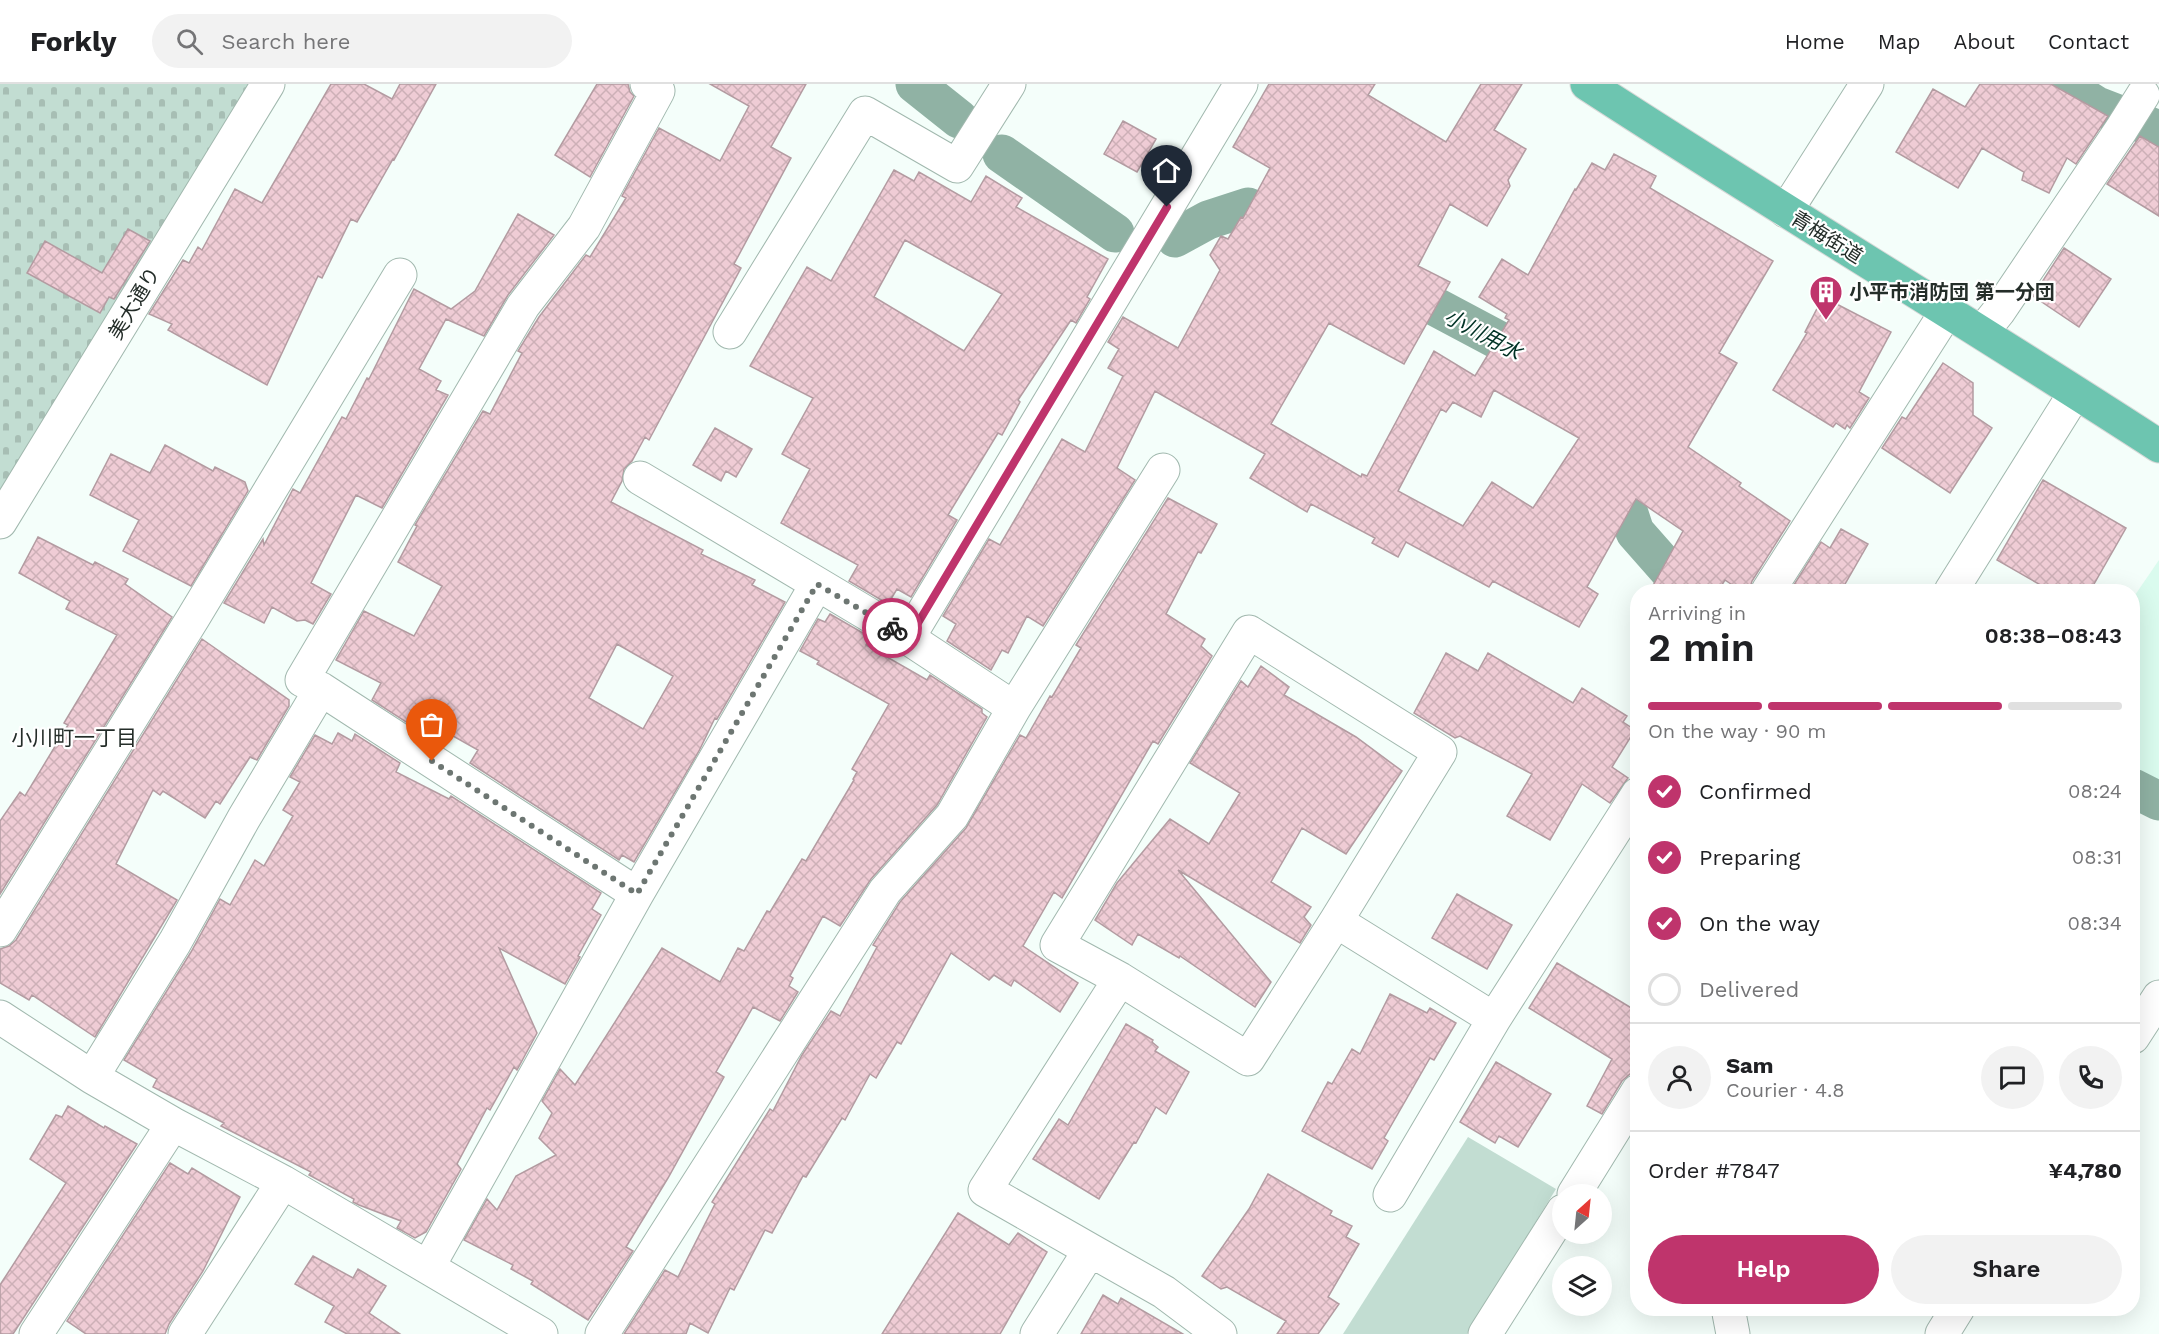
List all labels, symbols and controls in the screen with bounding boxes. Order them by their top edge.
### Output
search box [152,14,572,68]
text: Forkly [30,25,116,58]
icon: search [173,25,206,58]
text: Search here [221,29,350,54]
text: Home [1785,29,1845,54]
text: Map [1878,29,1921,54]
text: About [1954,29,2015,54]
text: Contact [2048,29,2129,54]
pin [1141,145,1192,207]
icon: home [1150,154,1183,187]
street label: 青梅街道 [1787,206,1867,268]
street label: 美大通り [103,263,165,343]
building icon: 小平市消防団 第一分団 [1808,274,1844,321]
place label: 小平市消防団 第一分団 [1849,280,2055,304]
water label: 小川用水 [1440,303,1528,366]
courier [862,598,922,658]
text: Arriving in [1648,601,1746,625]
icon: bike [876,612,909,645]
text: 08:38–08:43 [1985,623,2122,648]
text: 2 min [1648,625,1755,670]
pin [406,699,457,761]
icon: bag [415,708,448,741]
text: On the way · 90 m [1648,719,1826,743]
district label: 小川町一丁目 [11,725,137,750]
icon: check [1648,775,1681,808]
text: Confirmed [1699,779,1812,804]
text: 08:24 [2068,779,2122,803]
icon: check [1648,841,1681,874]
text: Preparing [1699,845,1800,870]
text: 08:31 [2072,845,2122,869]
icon: check [1648,907,1681,940]
text: On the way [1699,911,1820,936]
text: 08:34 [2067,911,2122,935]
text: Delivered [1699,977,1799,1002]
button: person [1648,1046,1711,1109]
button: chat [1981,1046,2044,1109]
button: phone [2059,1046,2122,1109]
text: Sam [1726,1053,1774,1078]
text: Courier · 4.8 [1726,1078,1845,1102]
text: Order #7847 [1648,1158,1780,1183]
text: ¥4,780 [2048,1158,2122,1183]
north arrow [1552,1184,1612,1244]
map controls [1552,1184,1612,1316]
button: Help [1648,1235,1879,1304]
button: Share [1891,1235,2122,1304]
button: layers [1552,1256,1612,1316]

